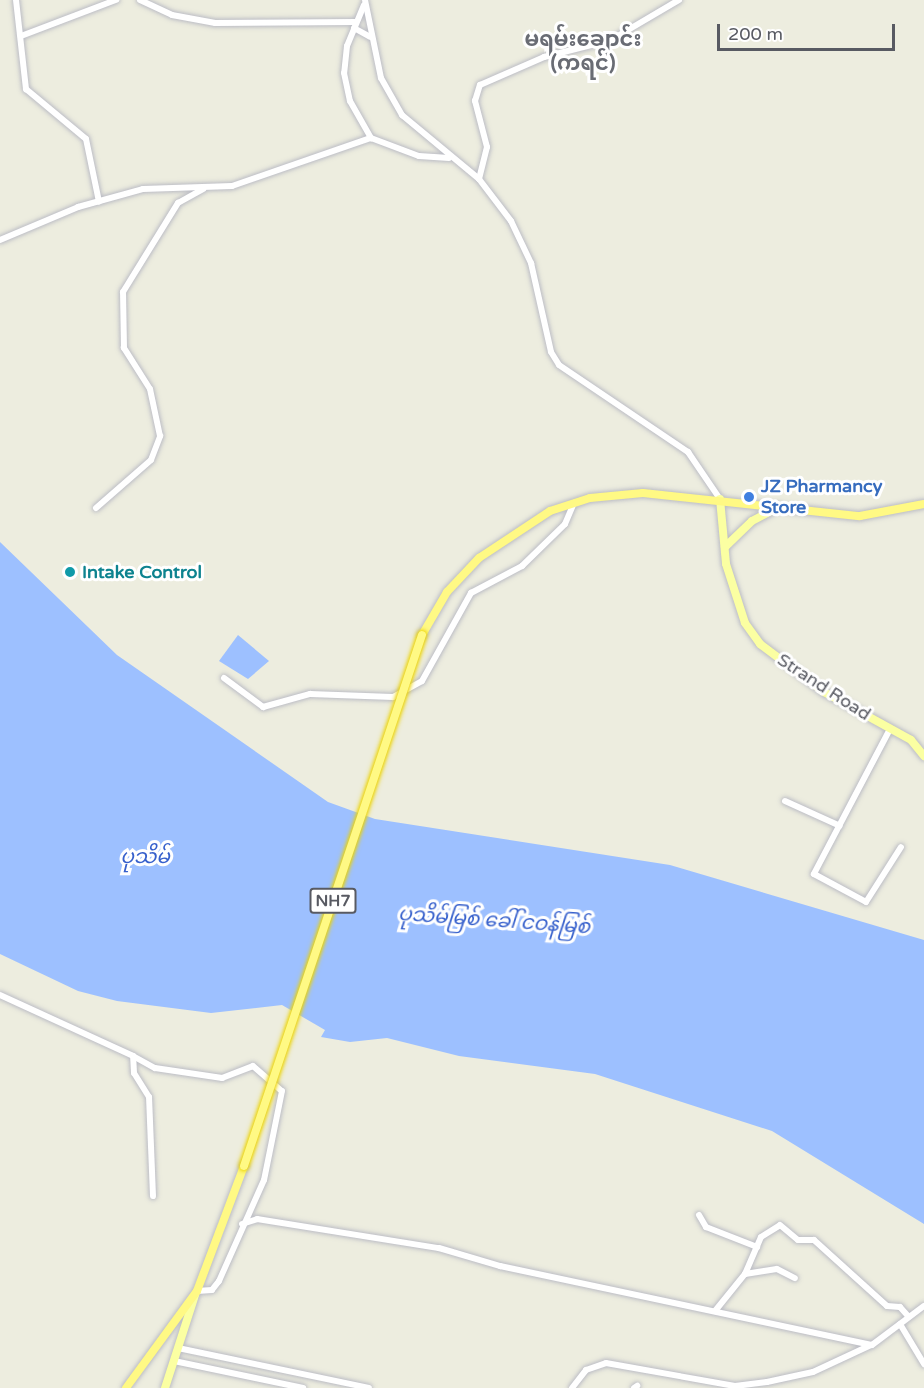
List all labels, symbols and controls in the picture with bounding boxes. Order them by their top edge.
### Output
scale bar [720,12,898,50]
text: 200 m [728,23,783,45]
district label: မရမ်းချောင်း (ကရင်) [525,27,641,77]
place label: JZ Pharmancy Store [761,476,882,518]
marker: JZ Pharmancy Store [742,490,756,504]
place label: Intake Control [82,561,202,583]
marker: Intake Control [63,565,77,579]
street label: Strand Road [773,649,875,725]
water label: ပုသိမ် [120,845,170,869]
road number: NH7 [309,888,357,914]
water label: ပုသိမ်မြစ် ခေါ် ငဝန်မြစ် [397,902,591,940]

